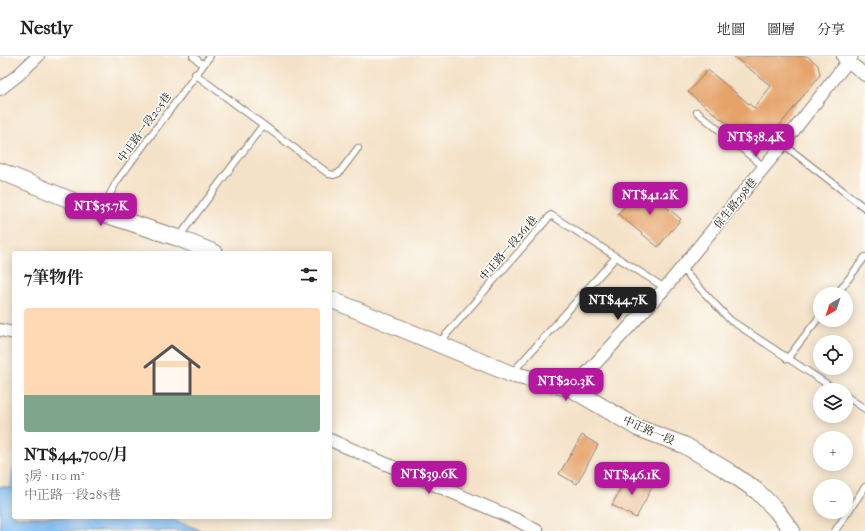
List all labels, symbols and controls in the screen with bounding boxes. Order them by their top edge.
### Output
text: Nestly [20,17,72,39]
text: 地圖 [717,21,745,38]
text: 圖層 [767,21,795,38]
text: 分享 [817,21,845,38]
street label: 中正路一段205巷 [115,90,174,164]
pin: NT$38.4K [715,124,797,158]
text: NT$38.4K [727,129,785,144]
street label: 保生路298巷 [711,176,760,231]
pin: NT$41.2K [609,182,691,216]
text: NT$41.2K [622,187,678,202]
pin: NT$35.7K [60,193,142,227]
text: NT$35.7K [74,198,128,213]
street label: 中正路一段261巷 [477,213,540,283]
icon: filters [298,264,320,286]
text: 7筆物件 [24,267,83,287]
pin: NT$44.7K [577,287,659,321]
north arrow [813,287,853,327]
map controls [813,287,853,519]
text: NT$44.7K [588,292,648,307]
icon: home [136,334,208,406]
button: locate [813,335,853,375]
pin: NT$20.3K [525,368,607,402]
text: NT$20.3K [538,373,594,388]
button: layers [813,383,853,423]
street label: 中正路一段 [621,413,677,448]
button: + [813,431,853,471]
text: NT$44,700/月 [24,444,129,464]
pin: NT$39.6K [388,461,470,495]
pin: NT$46.1K [591,462,673,496]
text: NT$39.6K [401,466,457,481]
text: NT$46.1K [603,467,661,482]
text: 3房 · 110 m² [24,468,84,483]
button: − [813,479,853,519]
text: 中正路一段285巷 [24,487,121,502]

